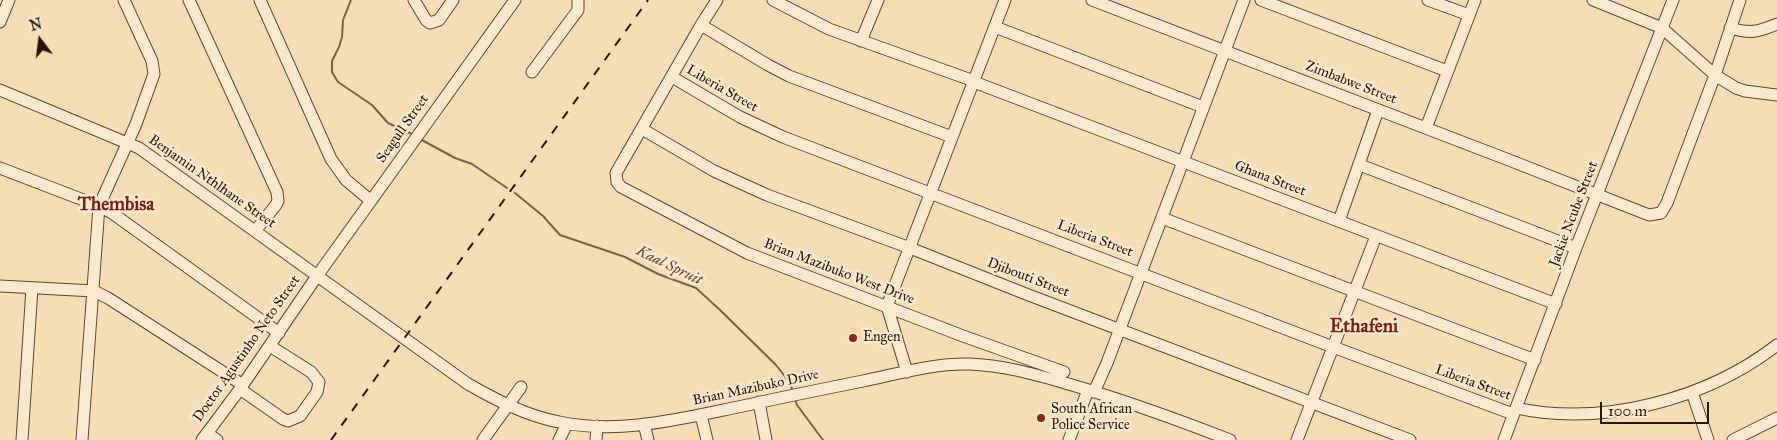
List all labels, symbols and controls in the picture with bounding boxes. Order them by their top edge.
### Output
north arrow [15,15,65,65]
text: N [28,15,44,35]
street label: Zimbabwe Street [1303,58,1399,108]
street label: Liberia Street [683,62,761,116]
street label: Seagull Street [373,92,433,166]
street label: Benjamin Nthlhane Street [145,132,279,232]
street label: Ghana Street [1232,158,1308,200]
street label: Jackie Ncube Street [1546,159,1602,269]
district label: Thembisa [78,194,154,216]
street label: Liberia Street [1055,217,1135,261]
street label: Brian Mazibuko West Drive [761,235,917,309]
water label: Kaal Spruit [633,242,705,290]
street label: Djibouti Street [985,255,1071,301]
street label: Doctor Agustinho Neto Street [190,273,304,425]
district label: Ethafeni [1330,316,1398,338]
place label: Engen [863,330,901,346]
marker: Engen [847,332,859,344]
street label: Liberia Street [1433,361,1513,405]
street label: Brian Mazibuko Drive [691,366,821,410]
scale bar [1602,392,1711,424]
place label: South African Police Service [1051,402,1132,434]
text: 100 m [1608,402,1647,420]
marker: South African Police Service [1035,412,1047,424]

